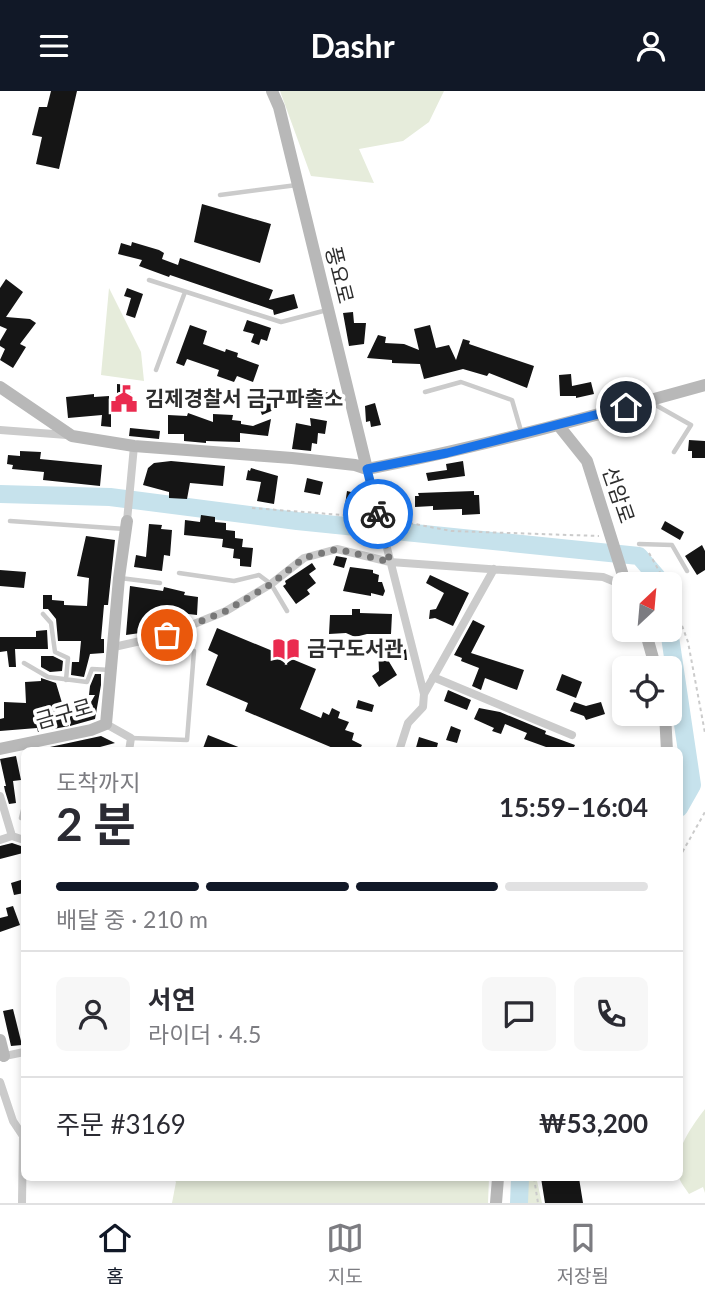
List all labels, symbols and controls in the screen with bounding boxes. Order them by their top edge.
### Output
text: Dashr [310,26,395,65]
icon: menu [35,27,73,65]
icon: person [632,27,670,65]
street label: 풍요로 [321,243,360,306]
pin [596,377,656,437]
public building icon: 김제경찰서 금구파출소 [109,384,139,414]
place label: 김제경찰서 금구파출소 [145,385,343,410]
icon: home [607,388,645,426]
street label: 선암로 [598,463,641,526]
courier [343,479,413,549]
icon: bike [359,495,397,533]
north arrow [612,572,682,642]
map controls [612,572,682,726]
pin [137,605,197,665]
icon: bag [148,616,186,654]
library icon: 금구도서관 [271,634,301,664]
place label: 금구도서관 [307,635,404,660]
button: locate [612,656,682,726]
street label: 금구로 [32,693,95,733]
text: 도착까지 [56,768,141,796]
text: 15:59–16:04 [499,791,648,823]
text: 2 분 [56,796,136,851]
text: 배달 중 · 210 m [56,905,208,933]
button: person [56,977,130,1051]
button: chat [482,977,556,1051]
button: phone [574,977,648,1051]
text: 서연 [148,983,196,1015]
text: 라이더 · 4.5 [148,1020,261,1048]
text: ₩53,200 [538,1107,648,1139]
text: 주문 #3169 [56,1108,186,1140]
tab: 홈 [96,1219,134,1288]
tab: 지도 [326,1219,364,1288]
tab: 저장됨 [556,1219,609,1288]

